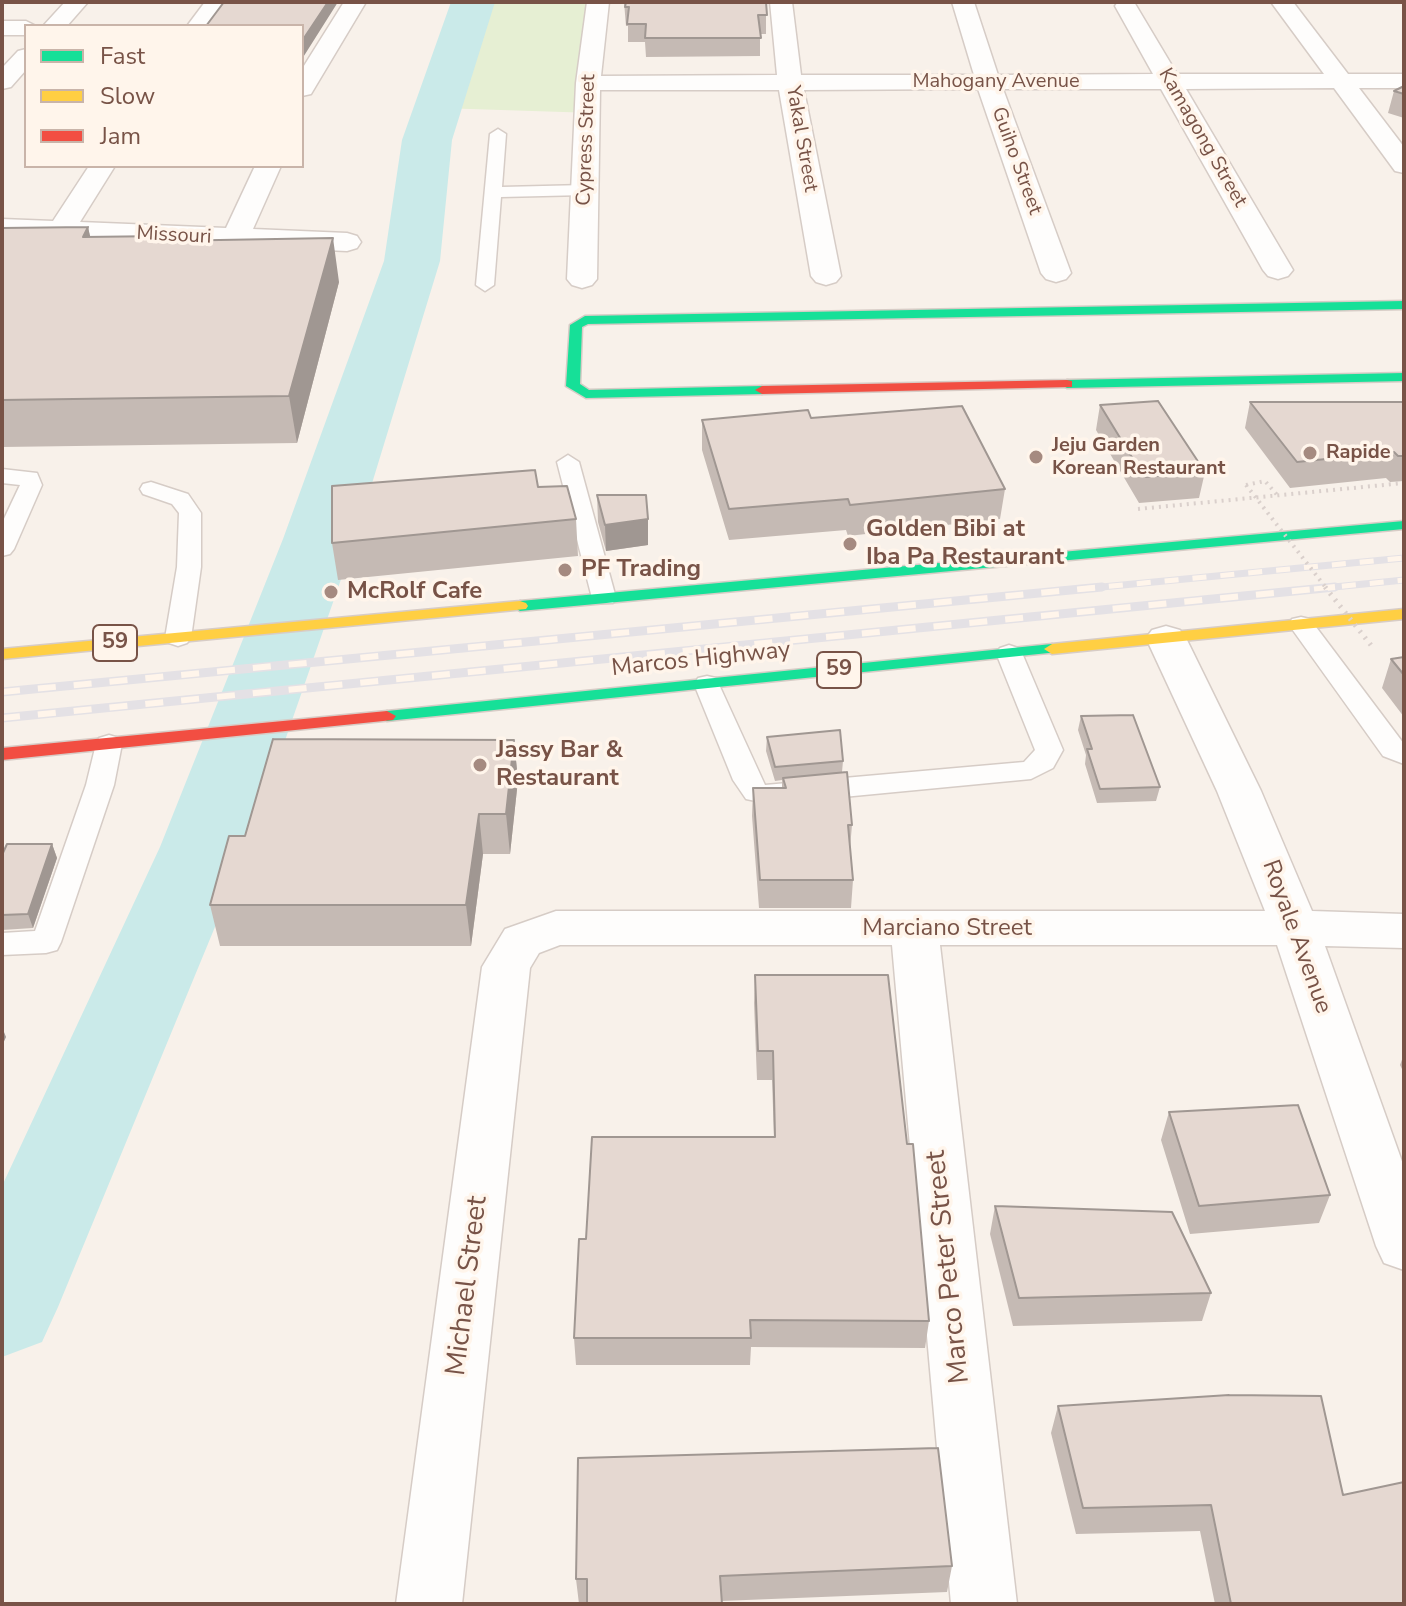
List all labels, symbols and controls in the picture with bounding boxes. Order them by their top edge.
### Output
legend [24,24,304,168]
text: Fast [100,40,145,72]
street label: Kamagong Street [1152,64,1252,212]
street label: Mahogany Avenue [912,70,1080,94]
street label: Cypress Street [573,74,601,206]
text: Slow [100,80,155,112]
street label: Yakal Street [780,84,822,194]
street label: Guiho Street [985,104,1047,218]
text: Jam [100,120,141,152]
street label: Missouri [136,222,212,250]
place label: Jeju Garden Korean Restaurant [1052,434,1225,481]
place label: Rapide [1326,441,1390,465]
marker: Rapide [1301,444,1319,462]
marker: Jeju Garden Korean Restaurant [1027,448,1045,466]
place label: Golden Bibi at Iba Pa Restaurant [866,516,1064,572]
marker: Golden Bibi at Iba Pa Restaurant [841,535,859,553]
place label: PF Trading [581,556,701,584]
marker: PF Trading [556,561,574,579]
place label: McRolf Cafe [347,578,482,606]
marker: McRolf Cafe [322,583,340,601]
road number: 59 [93,625,137,661]
street label: Marcos Highway [610,636,792,684]
road number: 59 [817,652,861,688]
place label: Jassy Bar & Restaurant [496,737,623,793]
marker: Jassy Bar & Restaurant [471,756,489,774]
street label: Royale Avenue [1255,856,1337,1018]
street label: Marciano Street [862,915,1032,943]
street label: Marco Peter Street [920,1149,978,1385]
street label: Michael Street [440,1194,496,1378]

